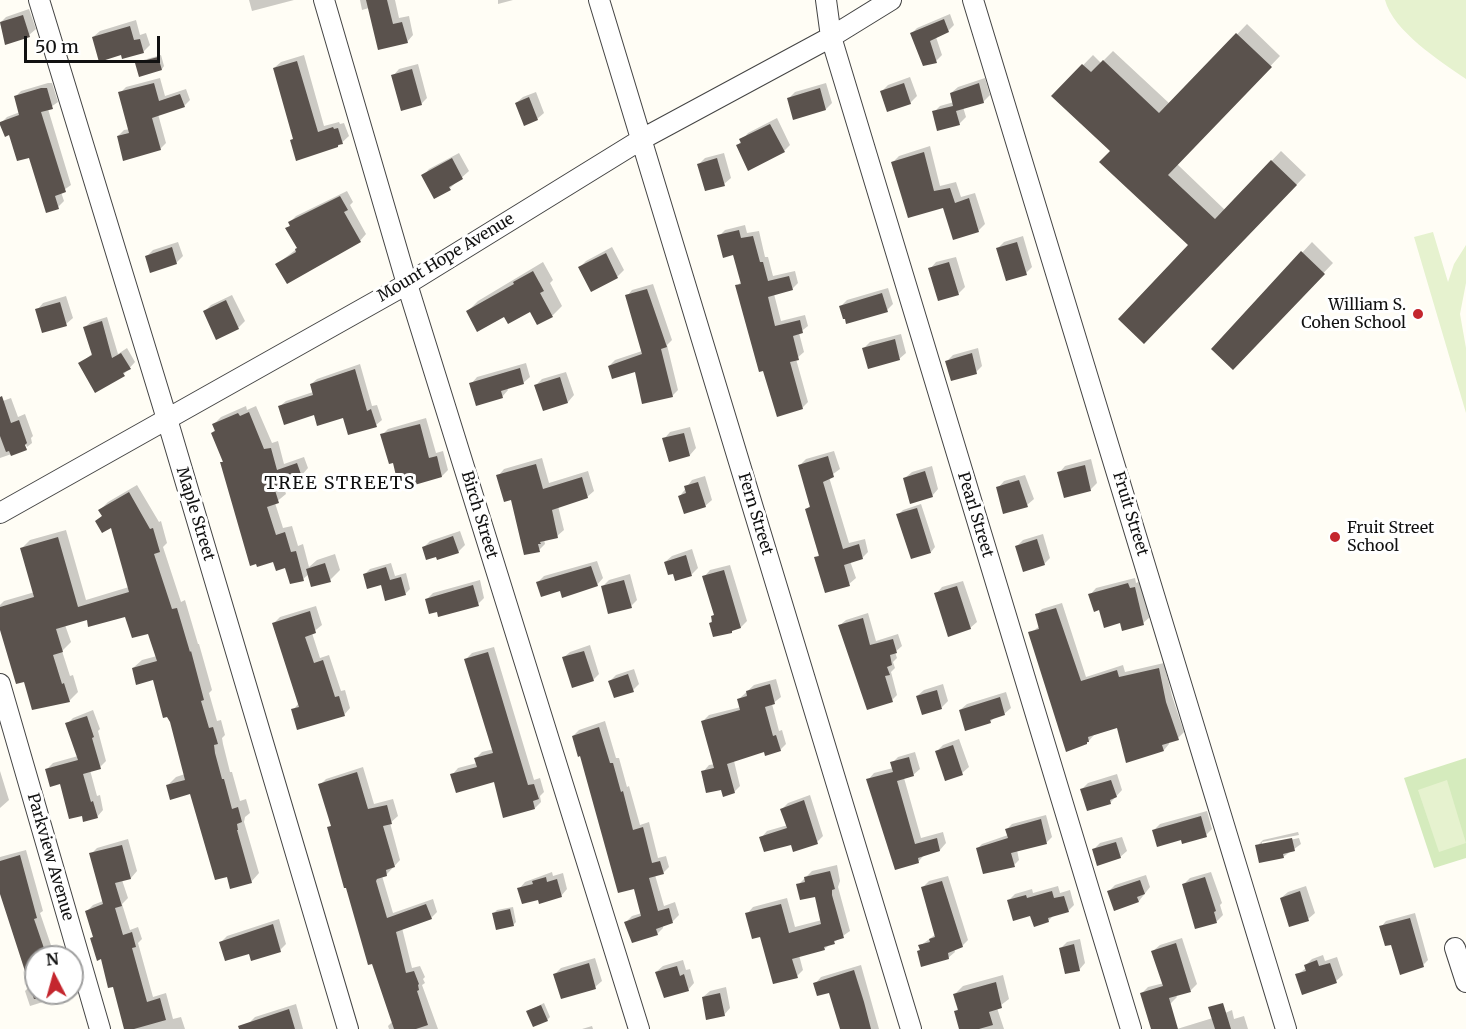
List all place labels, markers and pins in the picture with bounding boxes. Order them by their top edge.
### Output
place label: William S. Cohen School [1301,295,1406,333]
marker: William S. Cohen School [1411,307,1425,321]
place label: Fruit Street School [1347,518,1434,556]
marker: Fruit Street School [1328,530,1342,544]

